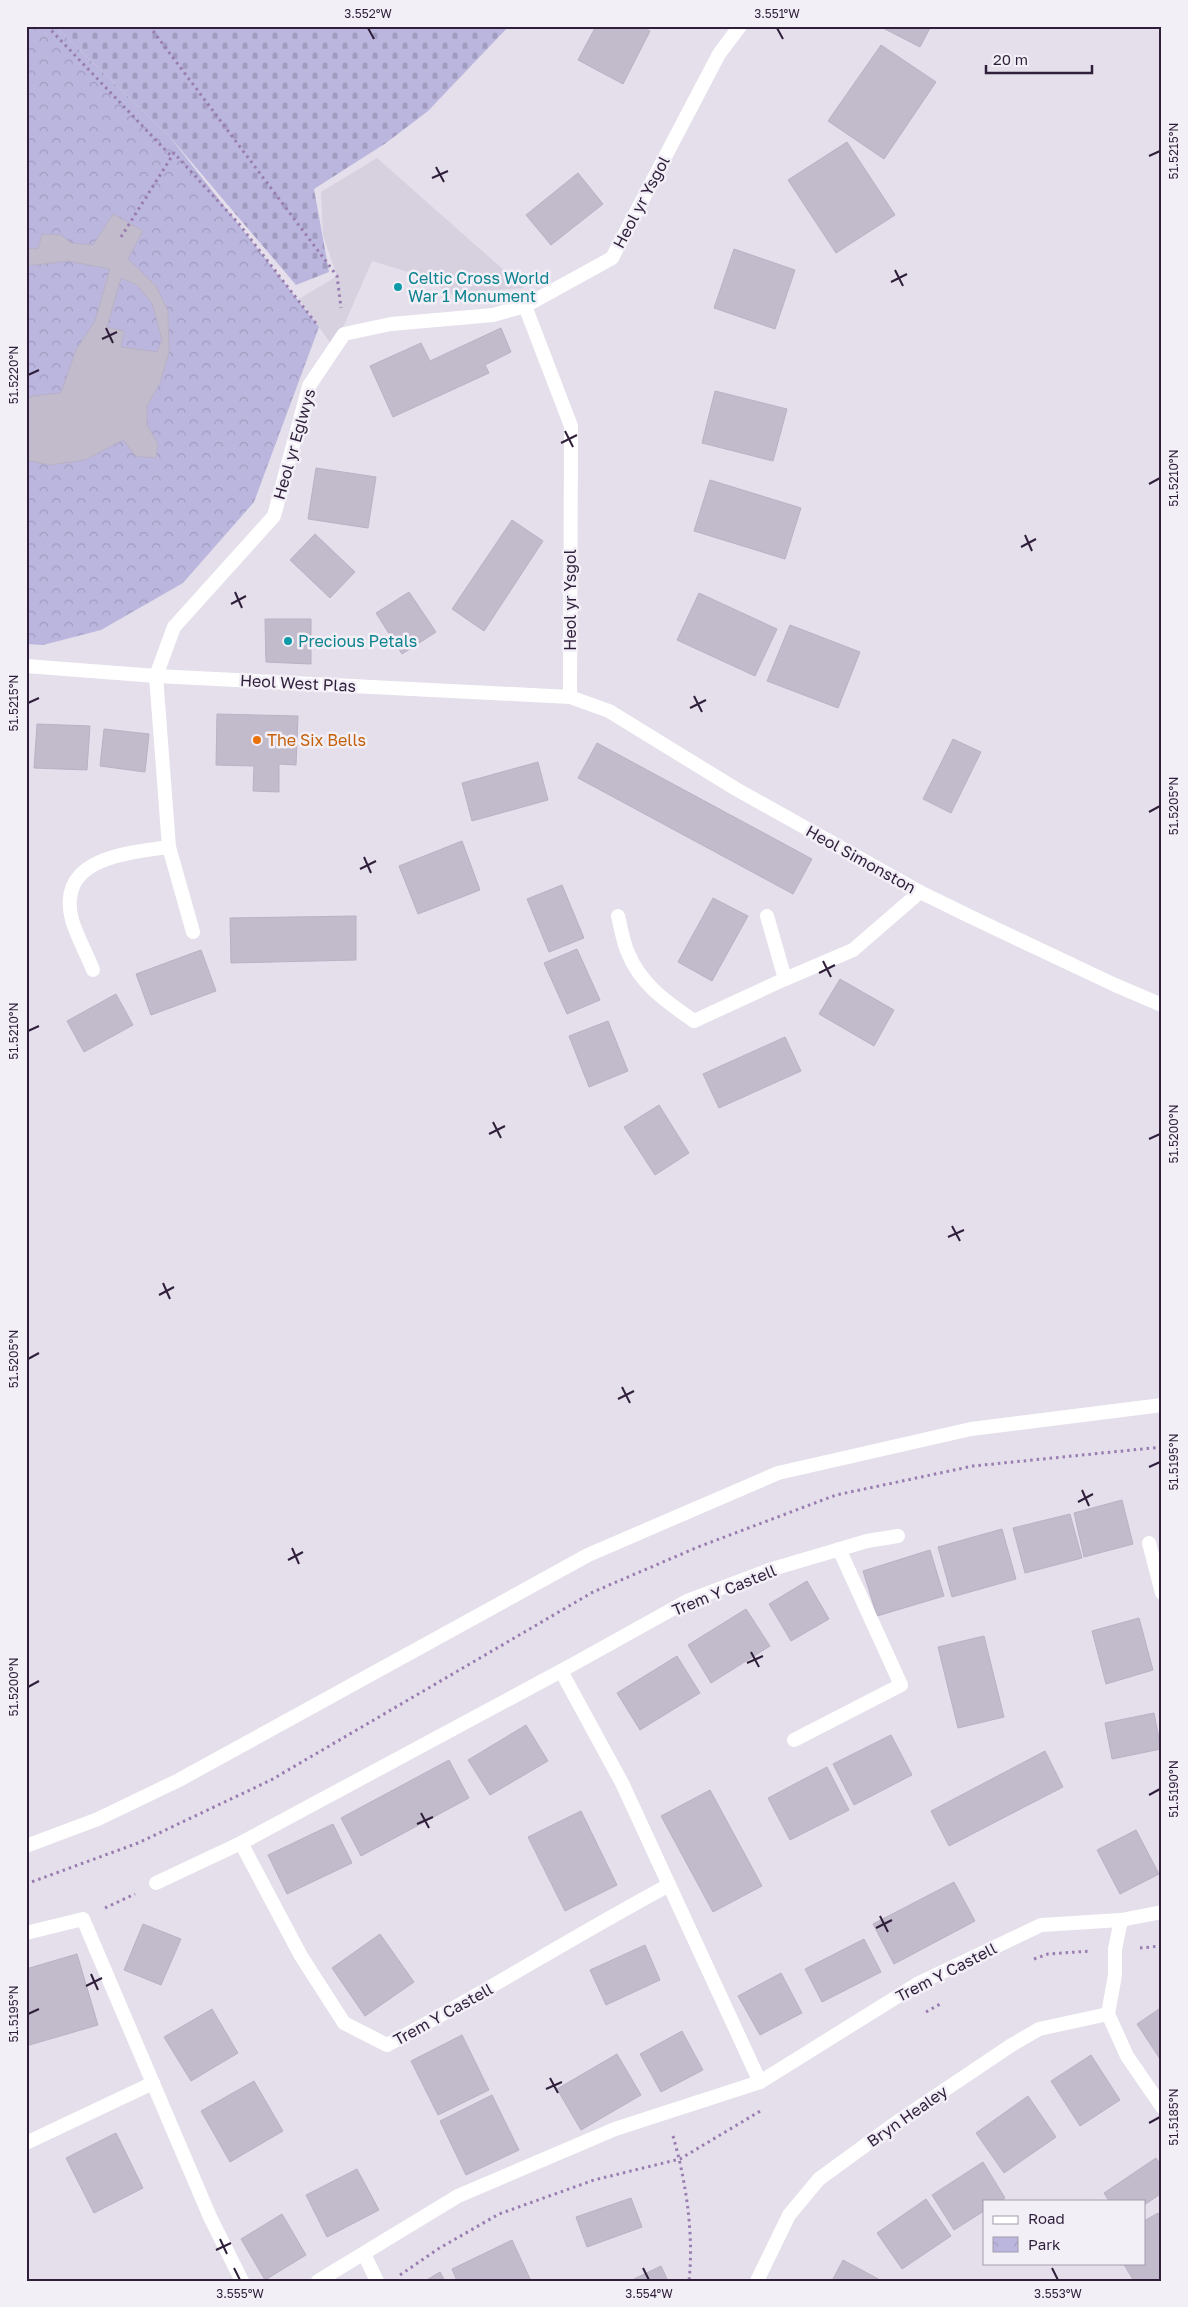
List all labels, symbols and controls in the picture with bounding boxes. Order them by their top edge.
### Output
text: 3.552°W [344,6,392,21]
text: 3.551°W [754,6,800,21]
scale bar [986,42,1092,74]
text: 20 m [993,50,1028,68]
text: 51.5215°N [1166,123,1181,179]
street label: Heol yr Ysgol [608,152,674,252]
place label: Celtic Cross World War 1 Monument [408,268,549,306]
marker: Celtic Cross World War 1 Monument [392,281,404,293]
text: 51.5220°N [6,346,21,404]
street label: Heol yr Eglwys [269,386,319,502]
text: 51.5210°N [1166,449,1181,507]
street label: Heol yr Ysgol [560,549,580,651]
place label: Precious Petals [298,631,417,651]
marker: Precious Petals [282,635,294,647]
street label: Heol West Plas [239,670,357,696]
text: 51.5215°N [6,675,21,731]
place label: The Six Bells [267,730,366,750]
marker: The Six Bells [251,734,263,746]
text: 51.5205°N [1166,777,1181,835]
street label: Heol Simonston [803,821,919,897]
text: 51.5210°N [6,1002,21,1060]
text: 51.5200°N [1166,1105,1181,1163]
text: 51.5205°N [6,1330,21,1388]
text: 51.5195°N [1166,1433,1181,1491]
street label: Trem Y Castell [669,1560,779,1620]
text: 51.5200°N [6,1658,21,1716]
text: 51.5190°N [1166,1760,1181,1818]
street label: Trem Y Castell [892,1938,1000,2006]
street label: Trem Y Castell [390,1978,496,2050]
text: 51.5195°N [6,1985,21,2043]
street label: Bryn Healey [863,2081,951,2151]
text: 51.5185°N [1166,2088,1181,2146]
legend [983,2200,1146,2264]
text: Road [1028,2209,1065,2227]
text: Park [1028,2235,1061,2253]
text: 3.555°W [216,2286,264,2301]
text: 3.554°W [625,2286,673,2301]
text: 3.553°W [1034,2286,1082,2301]

